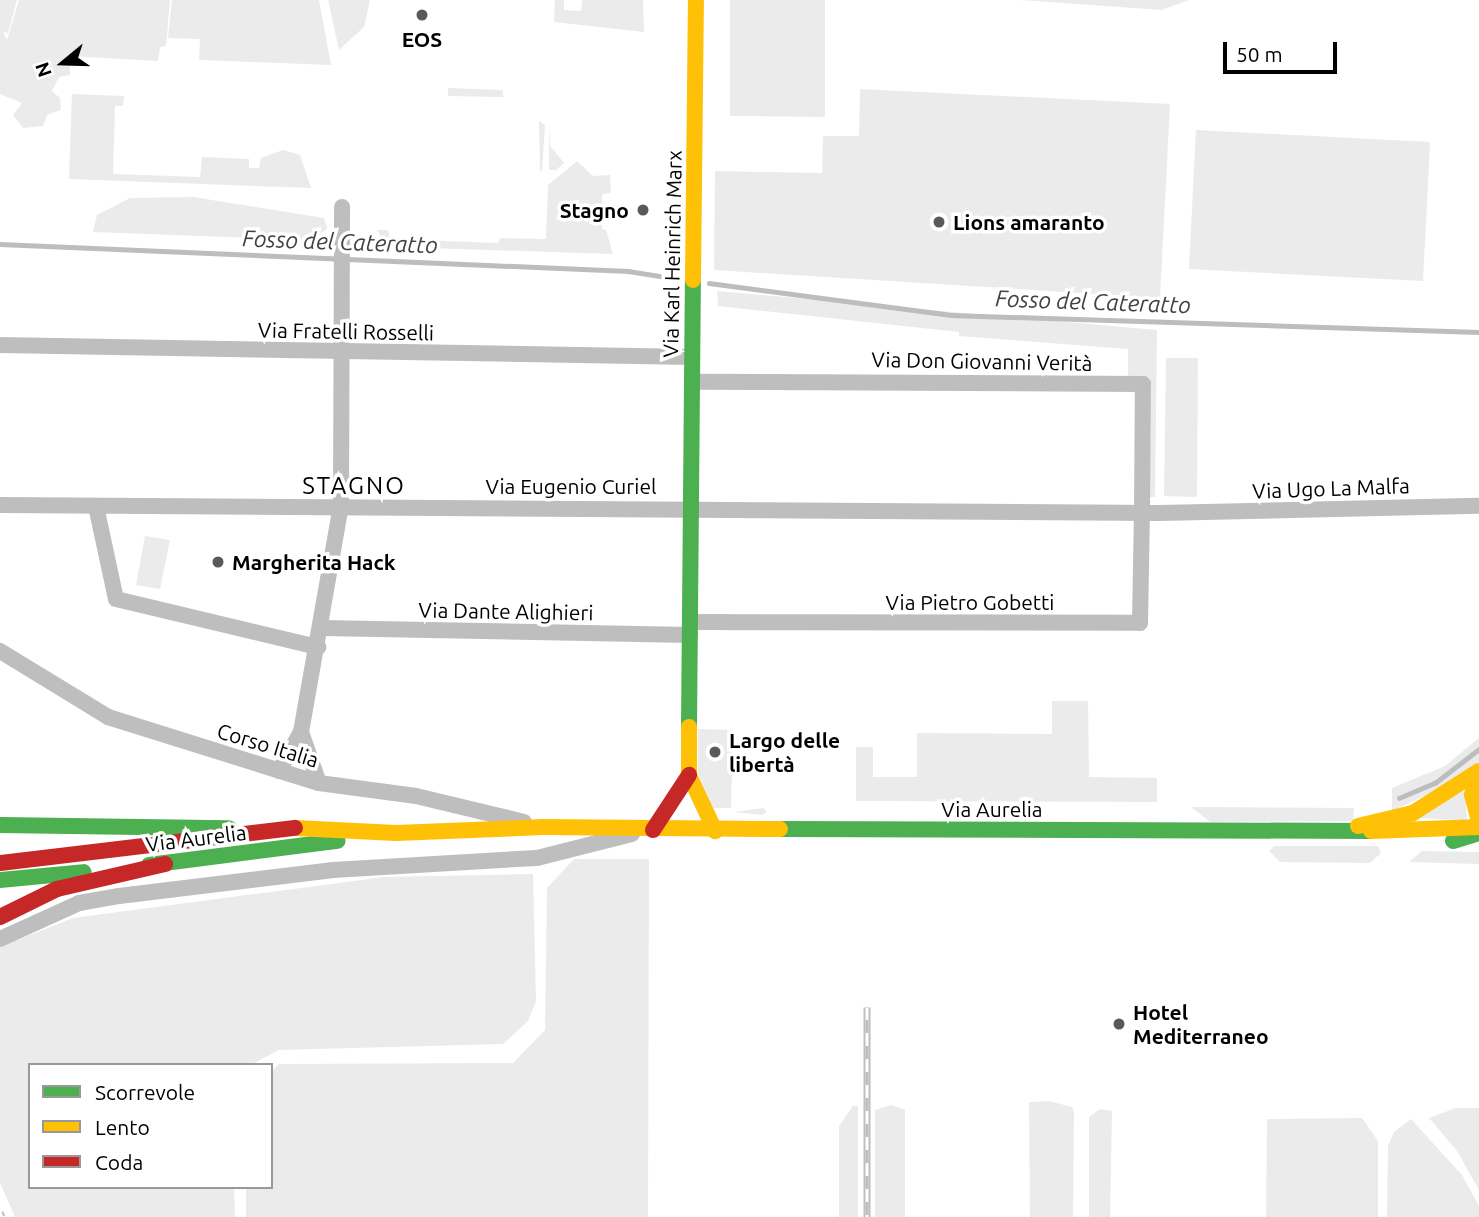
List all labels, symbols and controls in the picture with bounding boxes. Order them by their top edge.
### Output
marker: EOS [414,7,430,23]
place label: EOS [402,26,442,52]
north arrow [28,28,98,98]
scale bar [1227,28,1341,72]
text: 50 m [1236,42,1283,66]
text: N [30,60,56,80]
street label: Via Karl Heinrich Marx [658,150,686,358]
place label: Stagno [560,197,629,223]
marker: Stagno [635,202,651,218]
place label: Lions amaranto [953,209,1105,235]
marker: Lions amaranto [931,214,947,230]
water label: Fosso del Cateratto [242,225,438,259]
water label: Fosso del Cateratto [995,285,1191,319]
street label: Via Fratelli Rosselli [258,317,434,345]
street label: Via Don Giovanni Verità [871,346,1093,376]
district label: STAGNO [303,472,405,500]
street label: Via Eugenio Curiel [485,473,657,499]
street label: Via Ugo La Malfa [1252,473,1410,503]
place label: Margherita Hack [232,549,396,575]
marker: Margherita Hack [210,554,226,570]
street label: Via Pietro Gobetti [886,589,1054,615]
street label: Via Dante Alighieri [418,597,594,625]
street label: Corso Italia [214,718,322,772]
place label: Largo delle libertà [729,727,840,777]
marker: Largo delle libertà [707,744,723,760]
street label: Via Aurelia [941,796,1043,822]
street label: Via Aurelia [144,819,248,857]
place label: Hotel Mediterraneo [1133,999,1269,1049]
marker: Hotel Mediterraneo [1111,1016,1127,1032]
legend [28,1063,273,1189]
text: Scorrevole [95,1080,195,1104]
text: Lento [95,1115,150,1139]
text: Coda [95,1150,143,1174]

